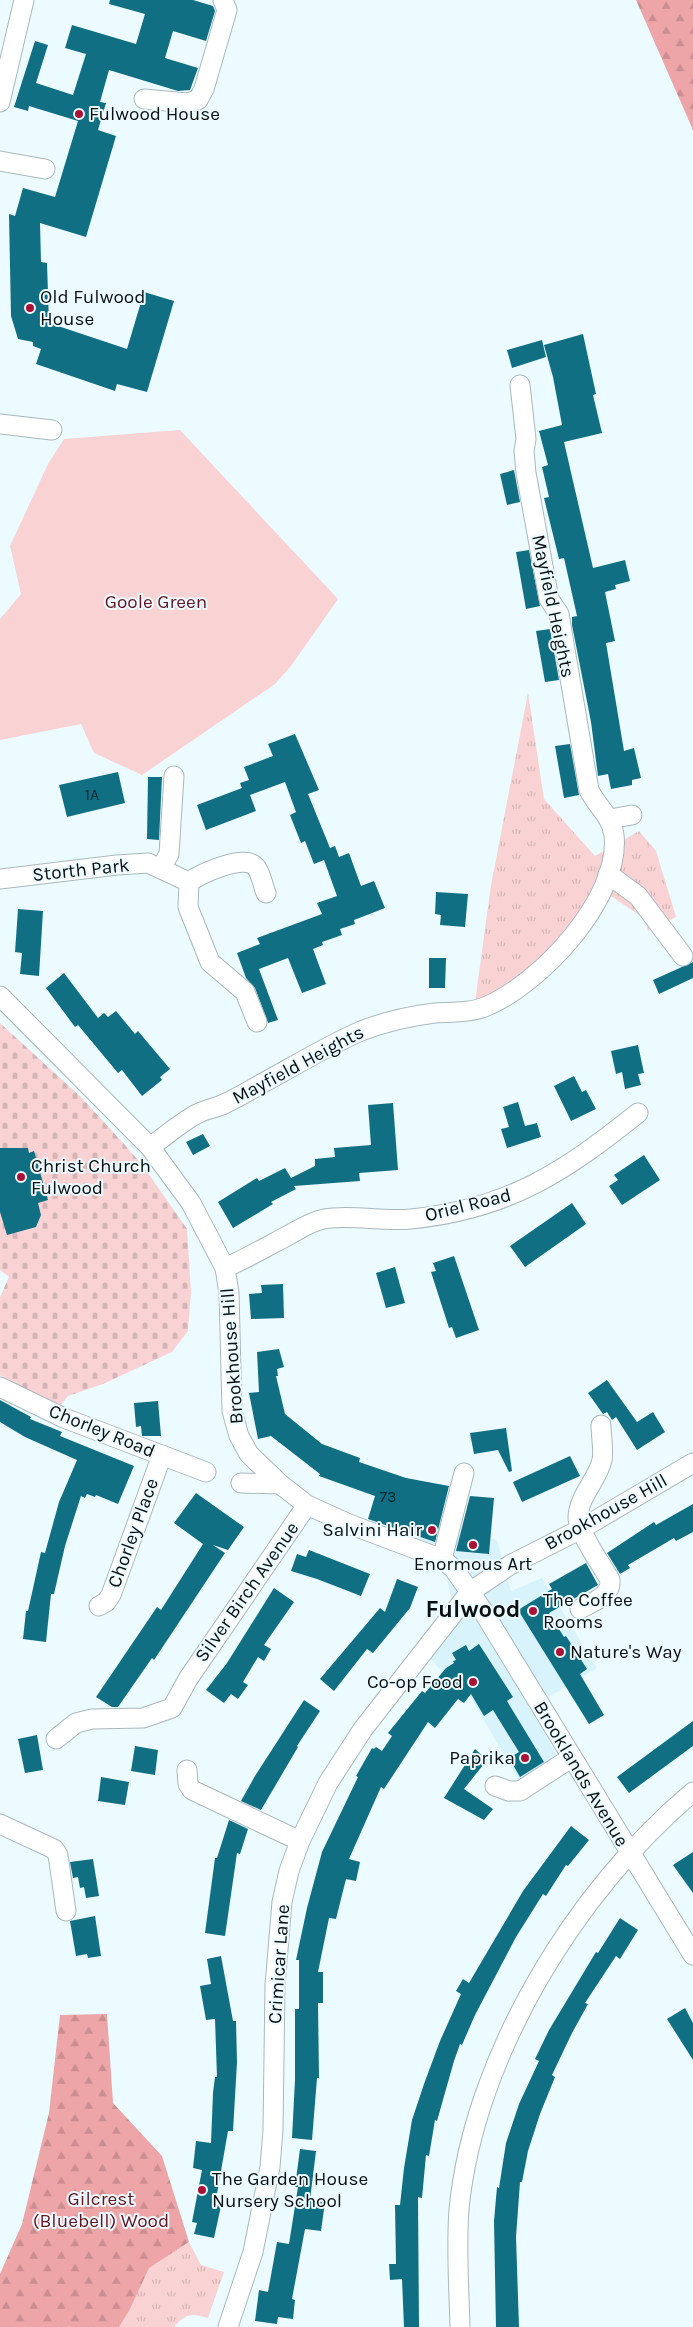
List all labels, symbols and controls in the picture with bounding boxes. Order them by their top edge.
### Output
place label: Fulwood House [89,103,220,125]
marker: Fulwood House [73,108,85,120]
place label: Old Fulwood House [40,286,145,330]
marker: Old Fulwood House [24,302,36,314]
street label: Mayfield Heights [527,532,579,680]
park label: Goole Green [105,591,207,613]
house number: 1A [85,785,99,804]
street label: Storth Park [31,854,131,886]
street label: Mayfield Heights [228,1021,368,1109]
place label: Christ Church Fulwood [31,1155,151,1199]
marker: Christ Church Fulwood [15,1171,27,1183]
street label: Oriel Road [423,1184,513,1226]
street label: Brookhouse Hill [216,1287,248,1425]
street label: Chorley Road [46,1400,158,1462]
street label: Brookhouse Hill [541,1469,671,1555]
street label: Chorley Place [103,1475,163,1591]
house number: 73 [380,1487,396,1506]
street label: Silver Birch Avenue [190,1518,304,1666]
place label: Salvini Hair [322,1519,422,1541]
marker: Salvini Hair [426,1524,438,1536]
marker: Enormous Art [467,1539,479,1551]
place label: Enormous Art [414,1553,532,1575]
place label: The Coffee Rooms [543,1589,633,1633]
district label: Fulwood [426,1595,521,1623]
marker: The Coffee Rooms [527,1605,539,1617]
place label: Nature's Way [570,1641,682,1663]
marker: Nature's Way [554,1646,566,1658]
place label: Co-op Food [367,1671,463,1693]
marker: Co-op Food [467,1676,479,1688]
street label: Brooklands Avenue [529,1697,633,1851]
place label: Paprika [449,1747,515,1769]
marker: Paprika [519,1752,531,1764]
street label: Crimicar Lane [264,1903,294,2025]
place label: The Garden House Nursery School [212,2168,368,2212]
marker: The Garden House Nursery School [196,2184,208,2196]
park label: Gilcrest (Bluebell) Wood [33,2188,169,2232]

